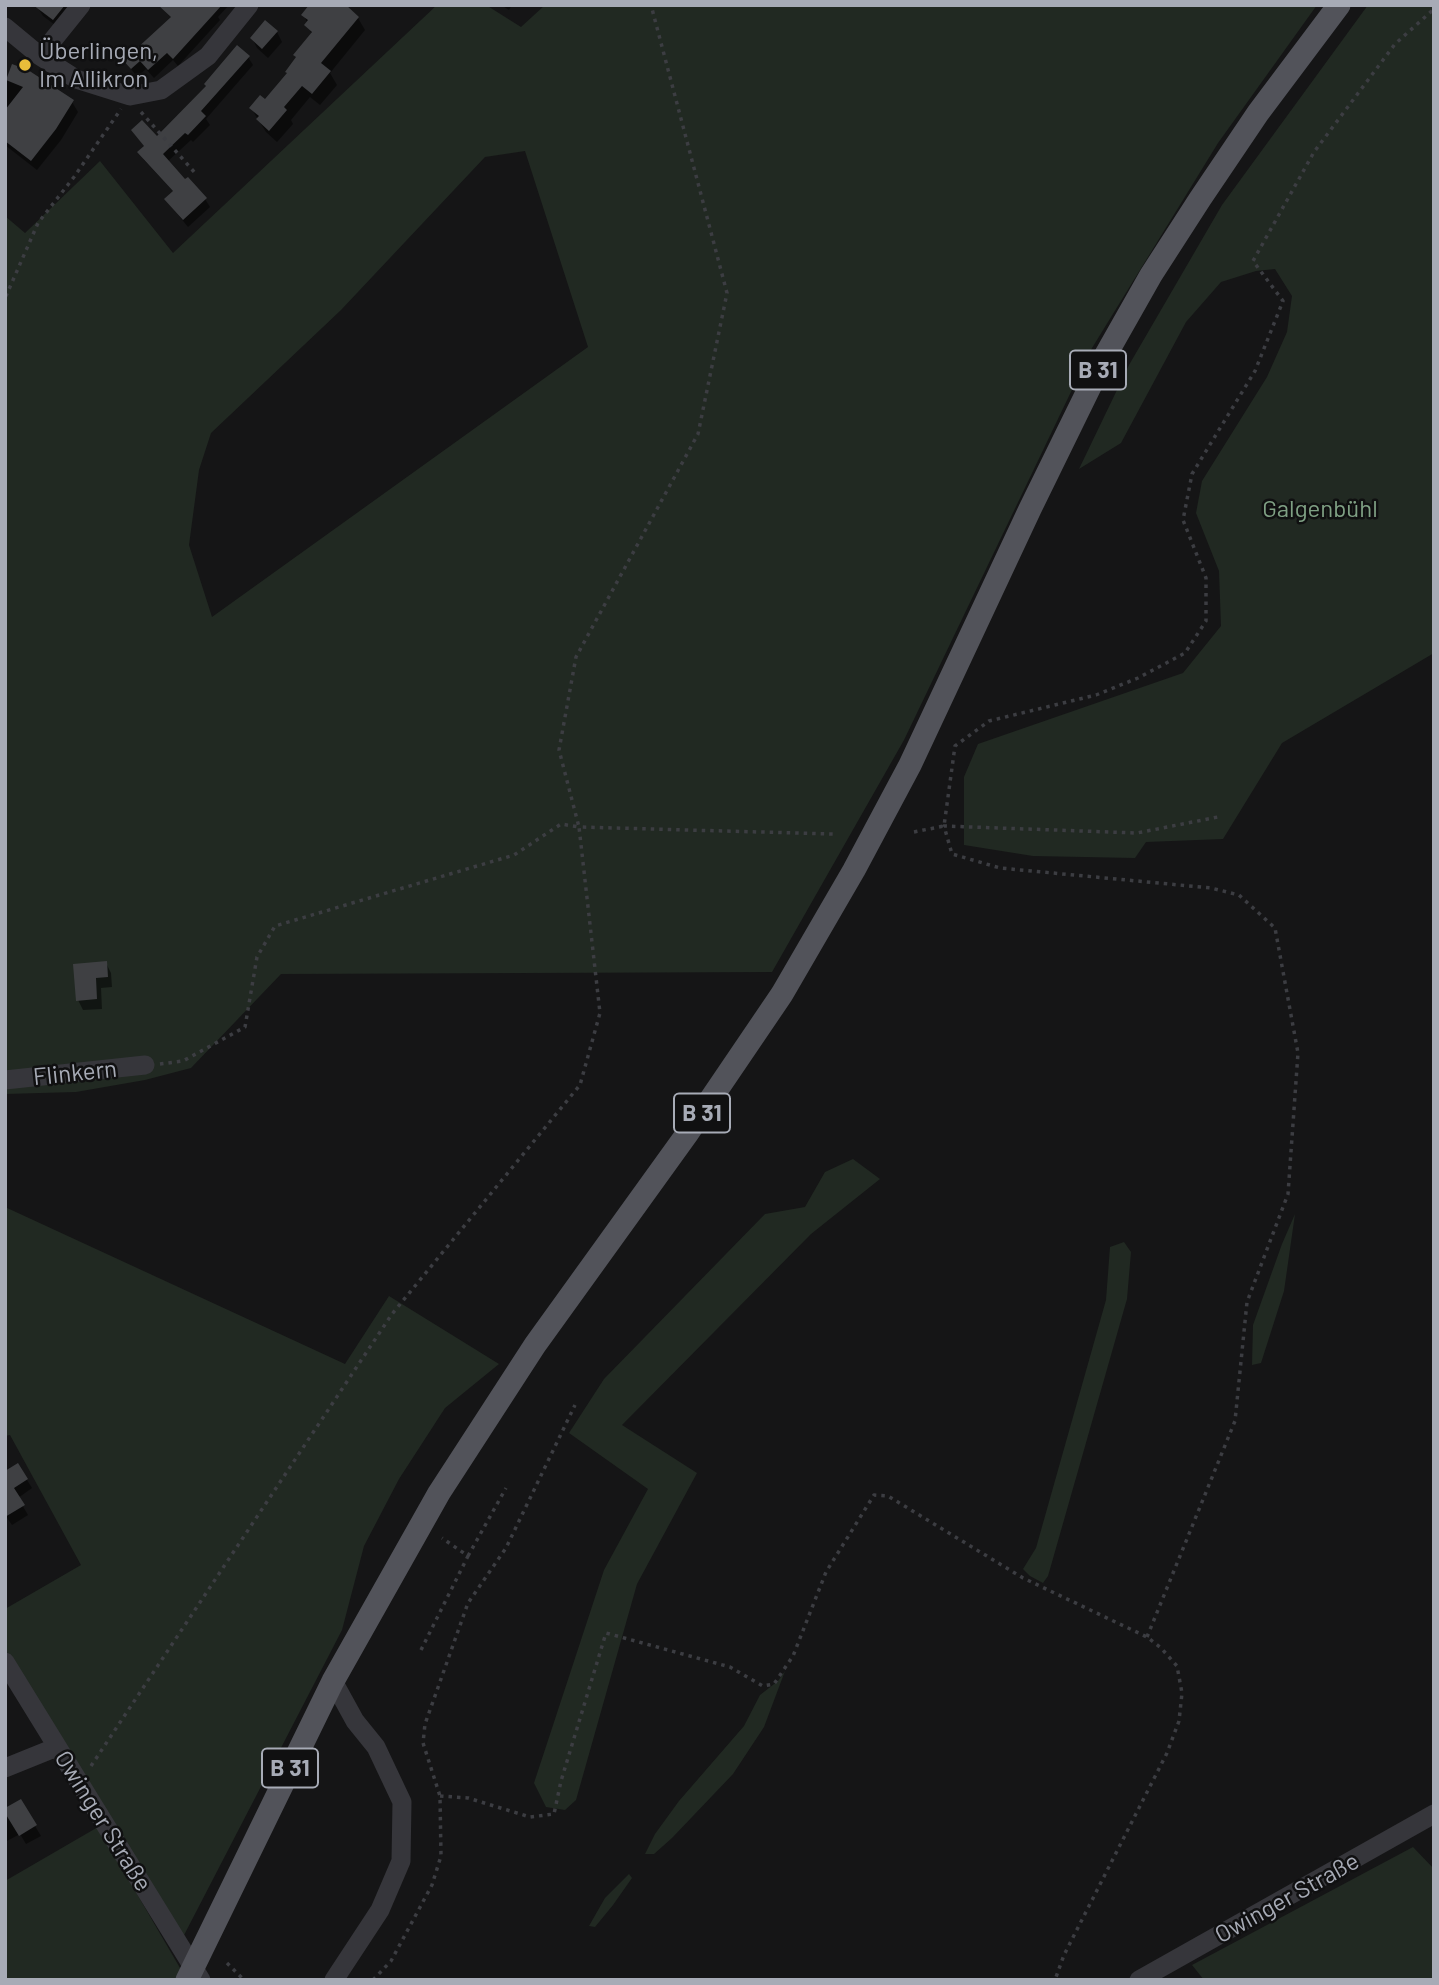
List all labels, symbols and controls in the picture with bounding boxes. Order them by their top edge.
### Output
place label: Überlingen, Im Allikron [39,37,158,93]
marker: Überlingen, Im Allikron [17,57,33,73]
road number: B 31 [1070,350,1126,390]
park label: Galgenbühl [1262,495,1378,523]
street label: Flinkern [32,1054,118,1092]
road number: B 31 [674,1094,730,1132]
street label: Owinger Straße [48,1745,158,1897]
road number: B 31 [262,1749,318,1788]
street label: Owinger Straße [1210,1847,1364,1949]

